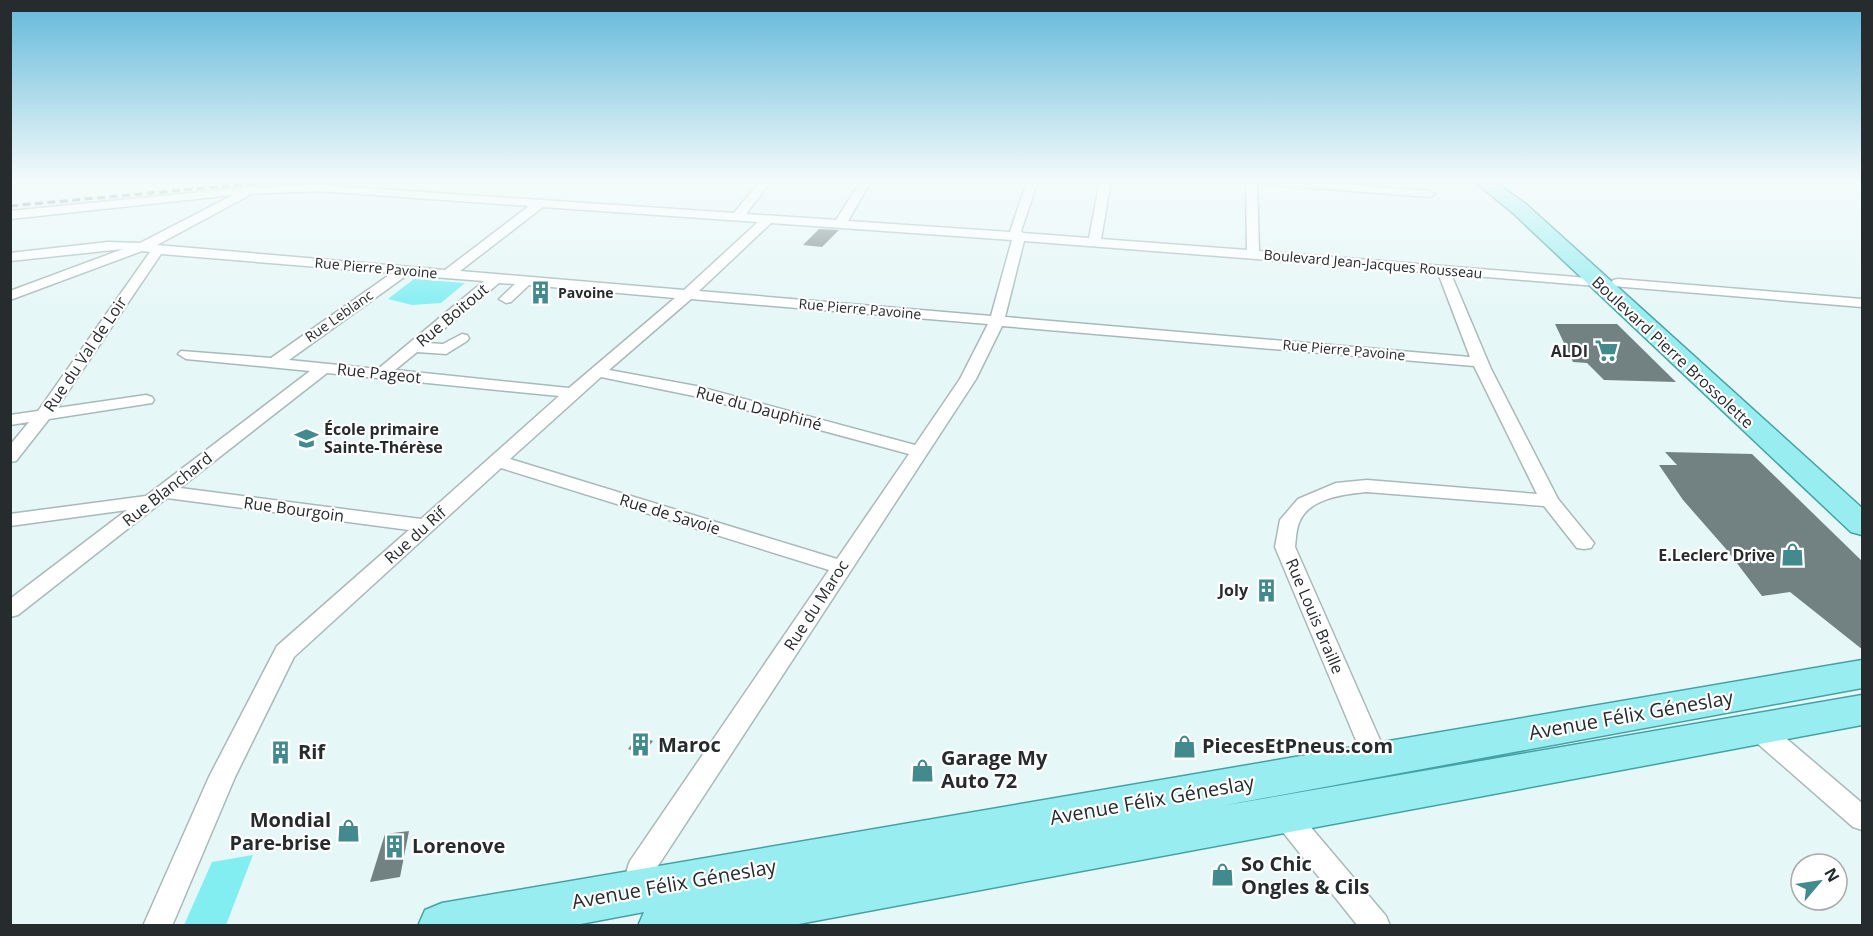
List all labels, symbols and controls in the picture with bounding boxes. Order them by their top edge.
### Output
street label: Boulevard Jean-Jacques Rousseau [1263,244,1483,283]
street label: Rue Pierre Pavoine [314,253,438,282]
street label: Boulevard Pierre Brossolette [1587,271,1759,433]
street label: Rue Boitout [411,278,493,352]
building icon: Pavoine [527,280,553,306]
place label: Pavoine [558,283,614,302]
street label: Rue Leblanc [301,285,377,346]
street label: Rue du Val de Loir [38,292,132,416]
street label: Rue Pierre Pavoine [798,294,922,323]
street label: Rue Pierre Pavoine [1282,335,1406,364]
supermarket icon: ALDI [1593,338,1619,364]
place label: ALDI [1551,340,1588,362]
street label: Rue Pageot [336,358,422,388]
street label: Rue du Dauphiné [694,381,824,435]
place label: École primaire Sainte-Thérèse [324,418,443,458]
school or university icon: École primaire Sainte-Thérèse [293,425,319,451]
street label: Rue Blanchard [117,447,217,531]
street label: Rue de Savoie [617,488,723,540]
street label: Rue Bourgoin [242,491,346,527]
street label: Rue du Rif [379,500,452,569]
shop icon: E.Leclerc Drive [1780,542,1806,568]
place label: E.Leclerc Drive [1658,544,1775,566]
street label: Rue du Maroc [779,555,854,654]
street label: Rue Louis Braille [1281,555,1349,677]
building icon: Joly [1253,577,1279,603]
place label: Joly [1217,579,1249,601]
street label: Avenue Félix Géneslay [1527,683,1736,746]
place label: Maroc [658,731,721,758]
building icon: Maroc [627,732,653,758]
place label: PiecesEtPneus.com [1202,732,1393,759]
shop icon: PiecesEtPneus.com [1171,733,1197,759]
place label: Rif [298,738,326,765]
building icon: Rif [267,739,293,765]
place label: Garage My Auto 72 [941,744,1048,794]
shop icon: Garage My Auto 72 [910,757,936,783]
street label: Avenue Félix Géneslay [1048,768,1257,831]
place label: Mondial Pare-brise [229,806,331,856]
shop icon: Mondial Pare-brise [336,818,362,844]
place label: Lorenove [412,832,505,859]
building icon: Lorenove [381,833,407,859]
place label: So Chic Ongles & Cils [1241,850,1370,900]
street label: Avenue Félix Géneslay [570,852,779,915]
north arrow [1789,852,1849,912]
shop icon: So Chic Ongles & Cils [1210,862,1236,888]
text: N [1819,864,1845,886]

